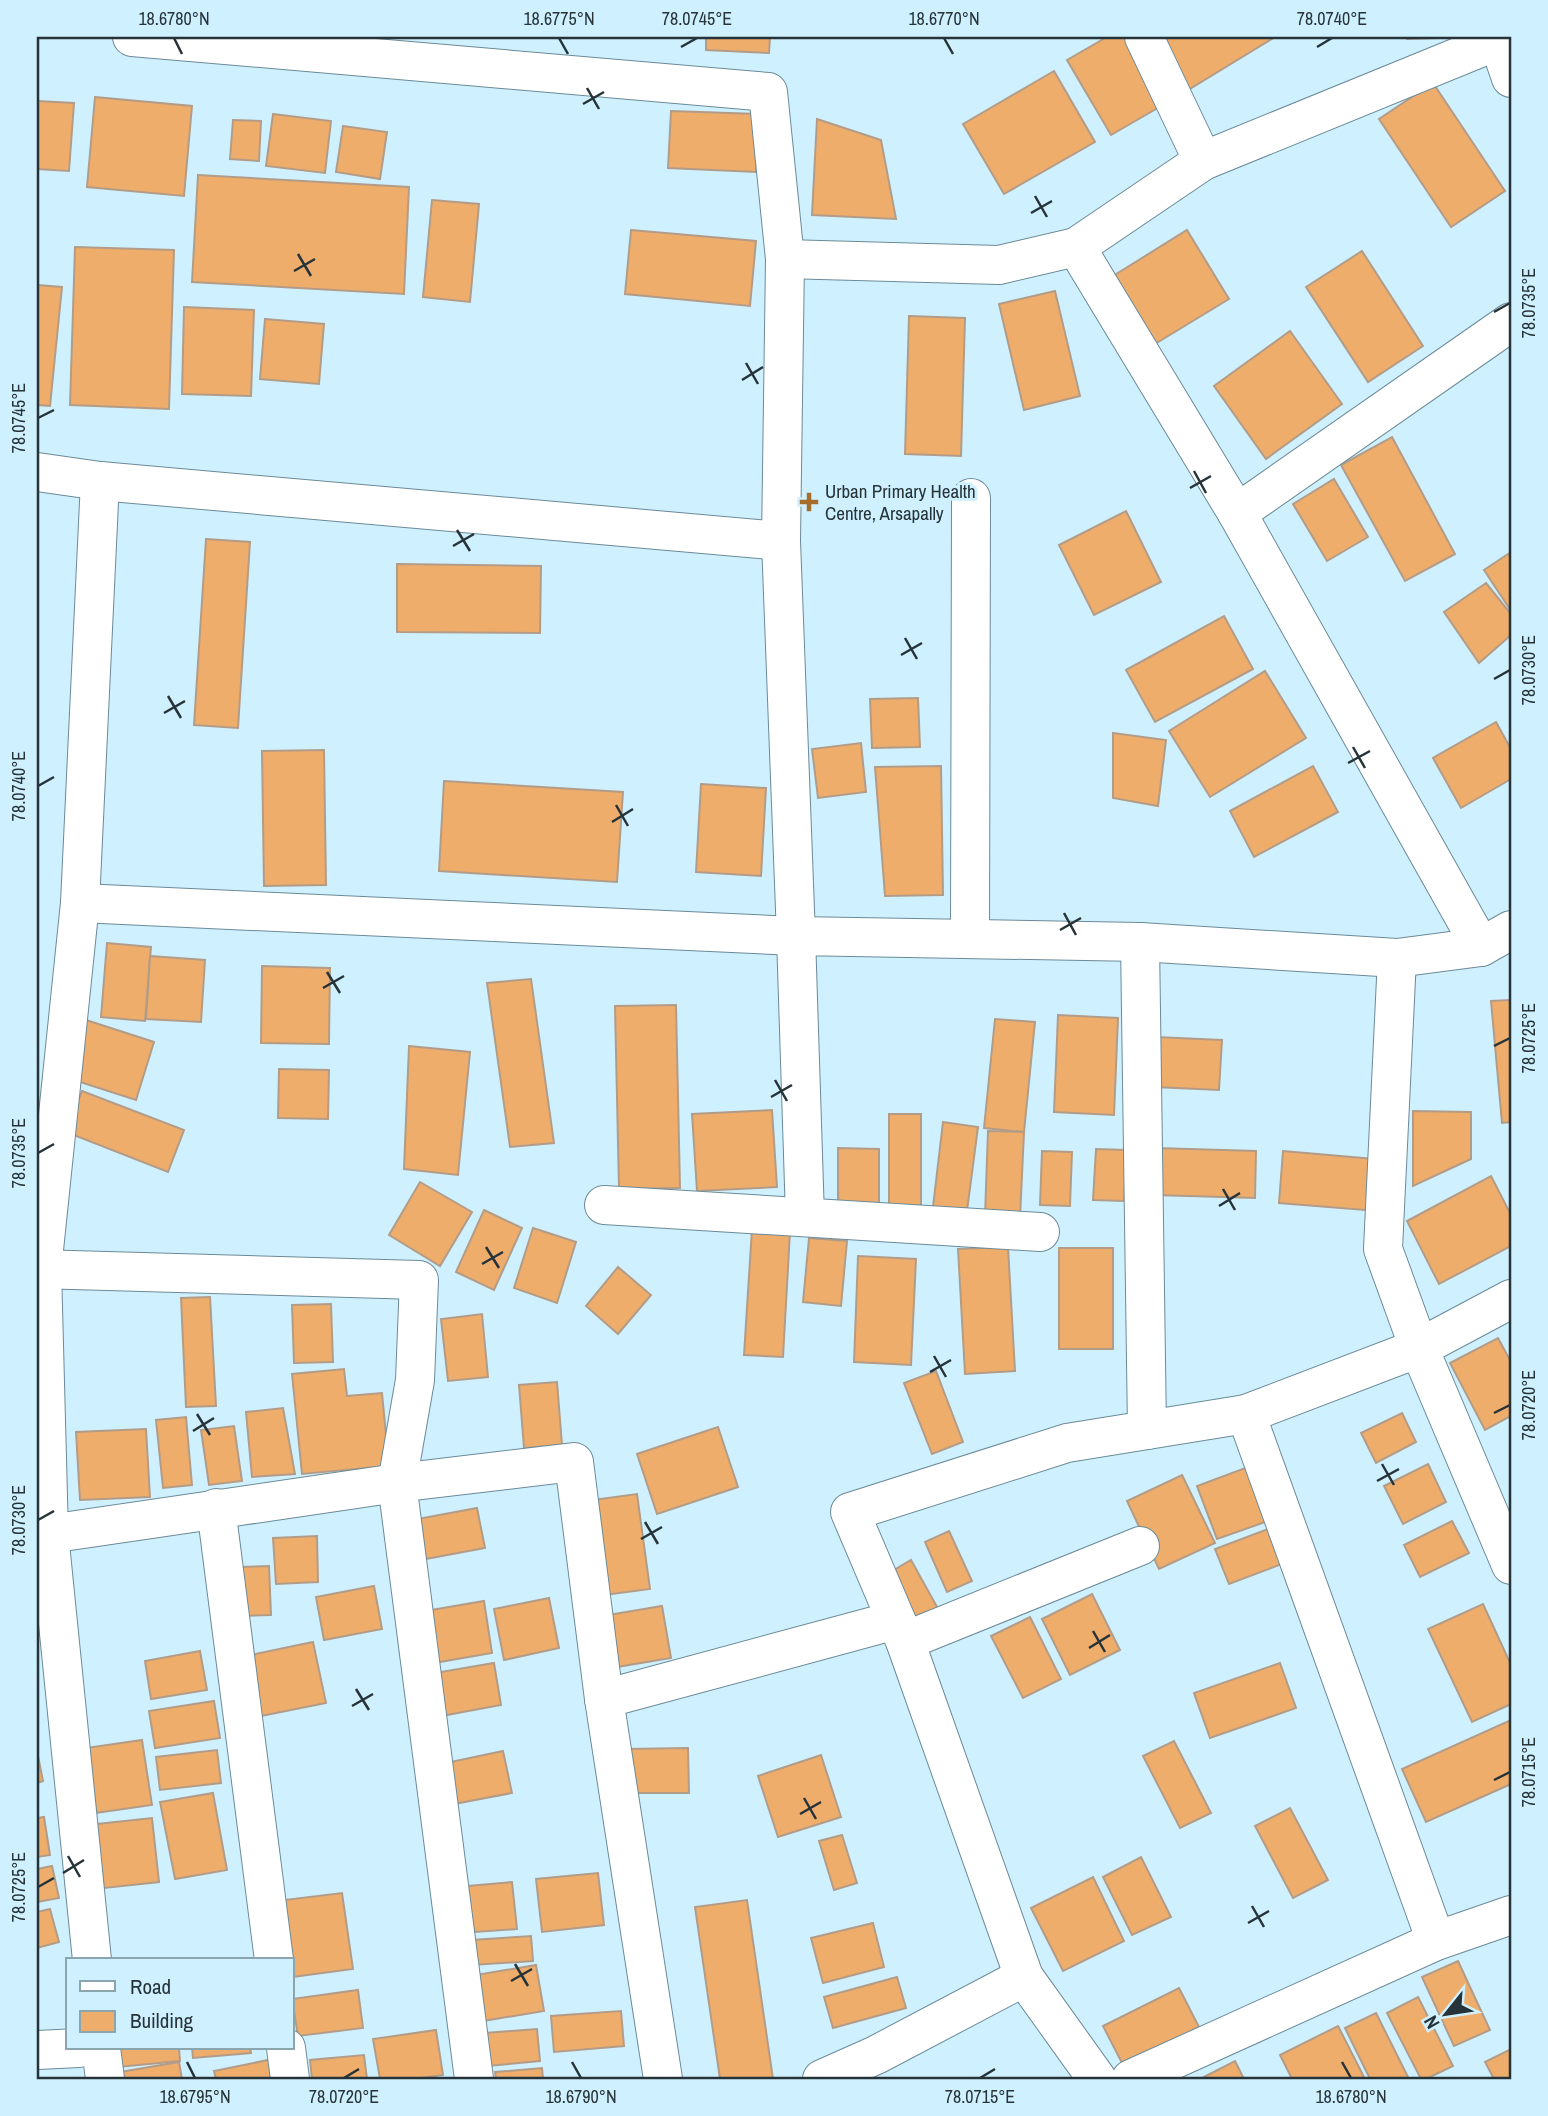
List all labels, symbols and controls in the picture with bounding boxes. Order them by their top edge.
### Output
text: 18.6780°N [138,6,210,31]
text: 18.6775°N [523,6,595,31]
text: 78.0745°E [662,6,732,31]
text: 18.6770°N [908,6,980,31]
text: 78.0740°E [1297,6,1367,31]
text: 78.0735°E [1516,268,1541,338]
text: 78.0745°E [6,383,31,453]
place label: Urban Primary Health Centre, Arsapally [825,478,976,526]
marker: Urban Primary Health Centre, Arsapally [799,492,819,512]
text: 78.0730°E [1516,635,1541,705]
text: 78.0740°E [6,751,31,821]
text: 78.0725°E [1516,1003,1541,1073]
text: 78.0735°E [6,1118,31,1188]
text: 78.0720°E [1516,1370,1541,1440]
text: 78.0730°E [6,1485,31,1555]
text: 78.0715°E [1516,1737,1541,1807]
text: 78.0725°E [6,1852,31,1922]
legend [66,1958,294,2050]
text: Road [130,1972,171,2001]
north arrow [1412,1980,1482,2050]
text: Building [130,2006,194,2035]
text: N [1417,2011,1445,2034]
text: 18.6795°N [159,2084,231,2109]
text: 78.0720°E [309,2084,379,2109]
text: 18.6790°N [545,2084,617,2109]
text: 78.0715°E [945,2084,1015,2109]
text: 18.6780°N [1315,2084,1387,2109]

